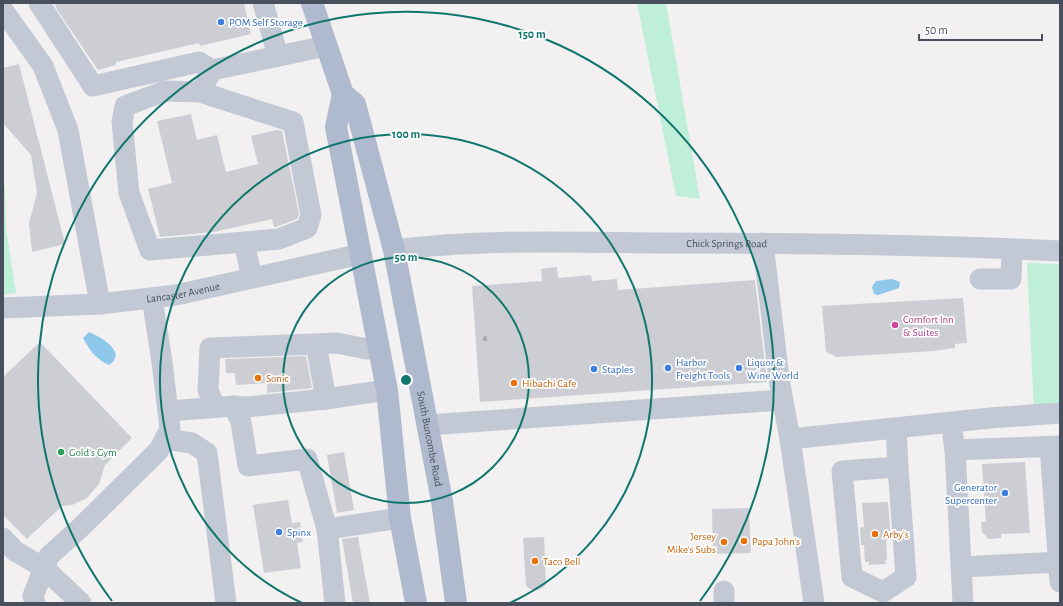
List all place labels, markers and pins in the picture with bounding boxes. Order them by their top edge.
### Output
marker: POM Self Storage [216,17,226,27]
place label: POM Self Storage [229,17,303,28]
place label: Comfort Inn & Suites [903,314,954,338]
marker: Comfort Inn & Suites [890,320,900,330]
place label: Harbor Freight Tools [676,357,730,381]
place label: Liquor & Wine World [747,357,799,381]
marker: Harbor Freight Tools [663,363,673,373]
marker: Liquor & Wine World [734,363,744,373]
marker: Staples [589,364,599,374]
place label: Staples [602,364,633,375]
marker: Sonic [253,373,263,383]
place label: Sonic [266,373,290,384]
centre of rings [399,373,413,387]
marker: Hibachi Cafe [509,378,519,388]
place label: Hibachi Cafe [522,378,576,389]
marker: Gold's Gym [56,447,66,457]
place label: Gold's Gym [69,447,117,458]
place label: Generator Supercenter [945,482,997,506]
marker: Generator Supercenter [1000,488,1010,498]
marker: Spinx [274,527,284,537]
place label: Spinx [287,527,311,538]
marker: Arby's [870,529,880,539]
place label: Arby's [883,529,909,540]
place label: Jersey Mike's Subs [667,531,716,555]
marker: Papa John's [739,536,749,546]
place label: Papa John's [752,536,800,547]
marker: Jersey Mike's Subs [719,537,729,547]
marker: Taco Bell [530,556,540,566]
place label: Taco Bell [543,556,581,567]

